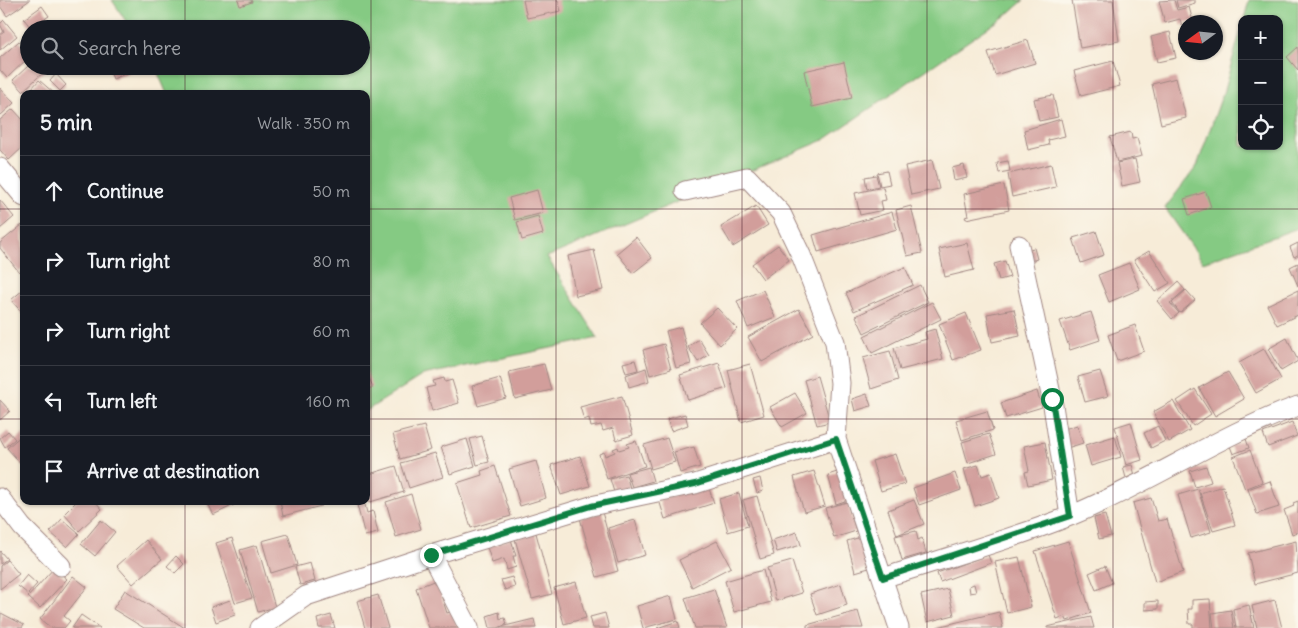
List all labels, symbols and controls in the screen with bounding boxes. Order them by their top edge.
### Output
north arrow [1178,15,1223,60]
map controls [1238,15,1283,150]
button: + [1238,15,1283,60]
search box [20,20,370,75]
icon: search [38,34,66,62]
text: Search here [78,36,181,60]
button: − [1238,60,1283,105]
button: locate [1238,105,1283,150]
text: 5 min [40,109,92,136]
text: Walk · 350 m [257,113,350,133]
icon: ahead [40,177,68,205]
text: Continue [87,179,164,203]
text: 50 m [312,181,350,201]
icon: right [40,247,68,275]
text: Turn right [87,249,170,273]
text: 80 m [312,251,350,271]
icon: right [40,317,68,345]
text: Turn right [87,319,170,343]
text: 60 m [312,321,350,341]
icon: left [40,387,68,415]
route start [1041,388,1064,411]
text: Turn left [87,389,157,413]
text: 160 m [306,391,350,411]
icon: arrive [40,457,68,485]
text: Arrive at destination [87,459,260,483]
route end [420,544,443,567]

